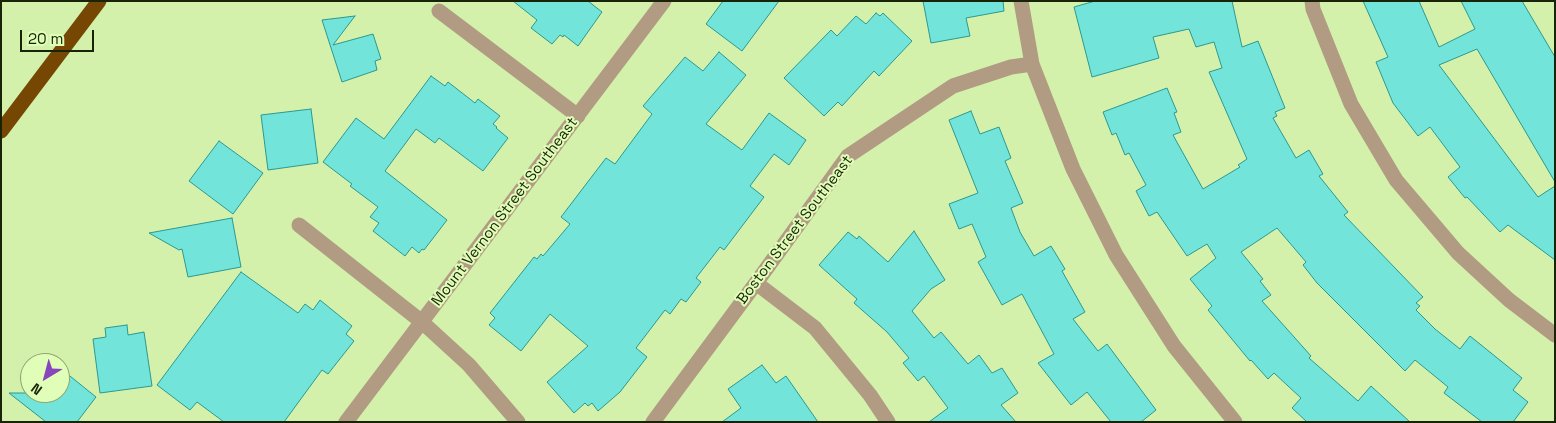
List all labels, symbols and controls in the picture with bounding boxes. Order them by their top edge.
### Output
scale bar [22,20,96,52]
text: 20 m [28,29,63,48]
street label: Mount Vernon Street Southeast [428,114,582,310]
street label: Boston Street Southeast [733,152,857,308]
north arrow [20,353,70,403]
text: N [27,379,46,399]

